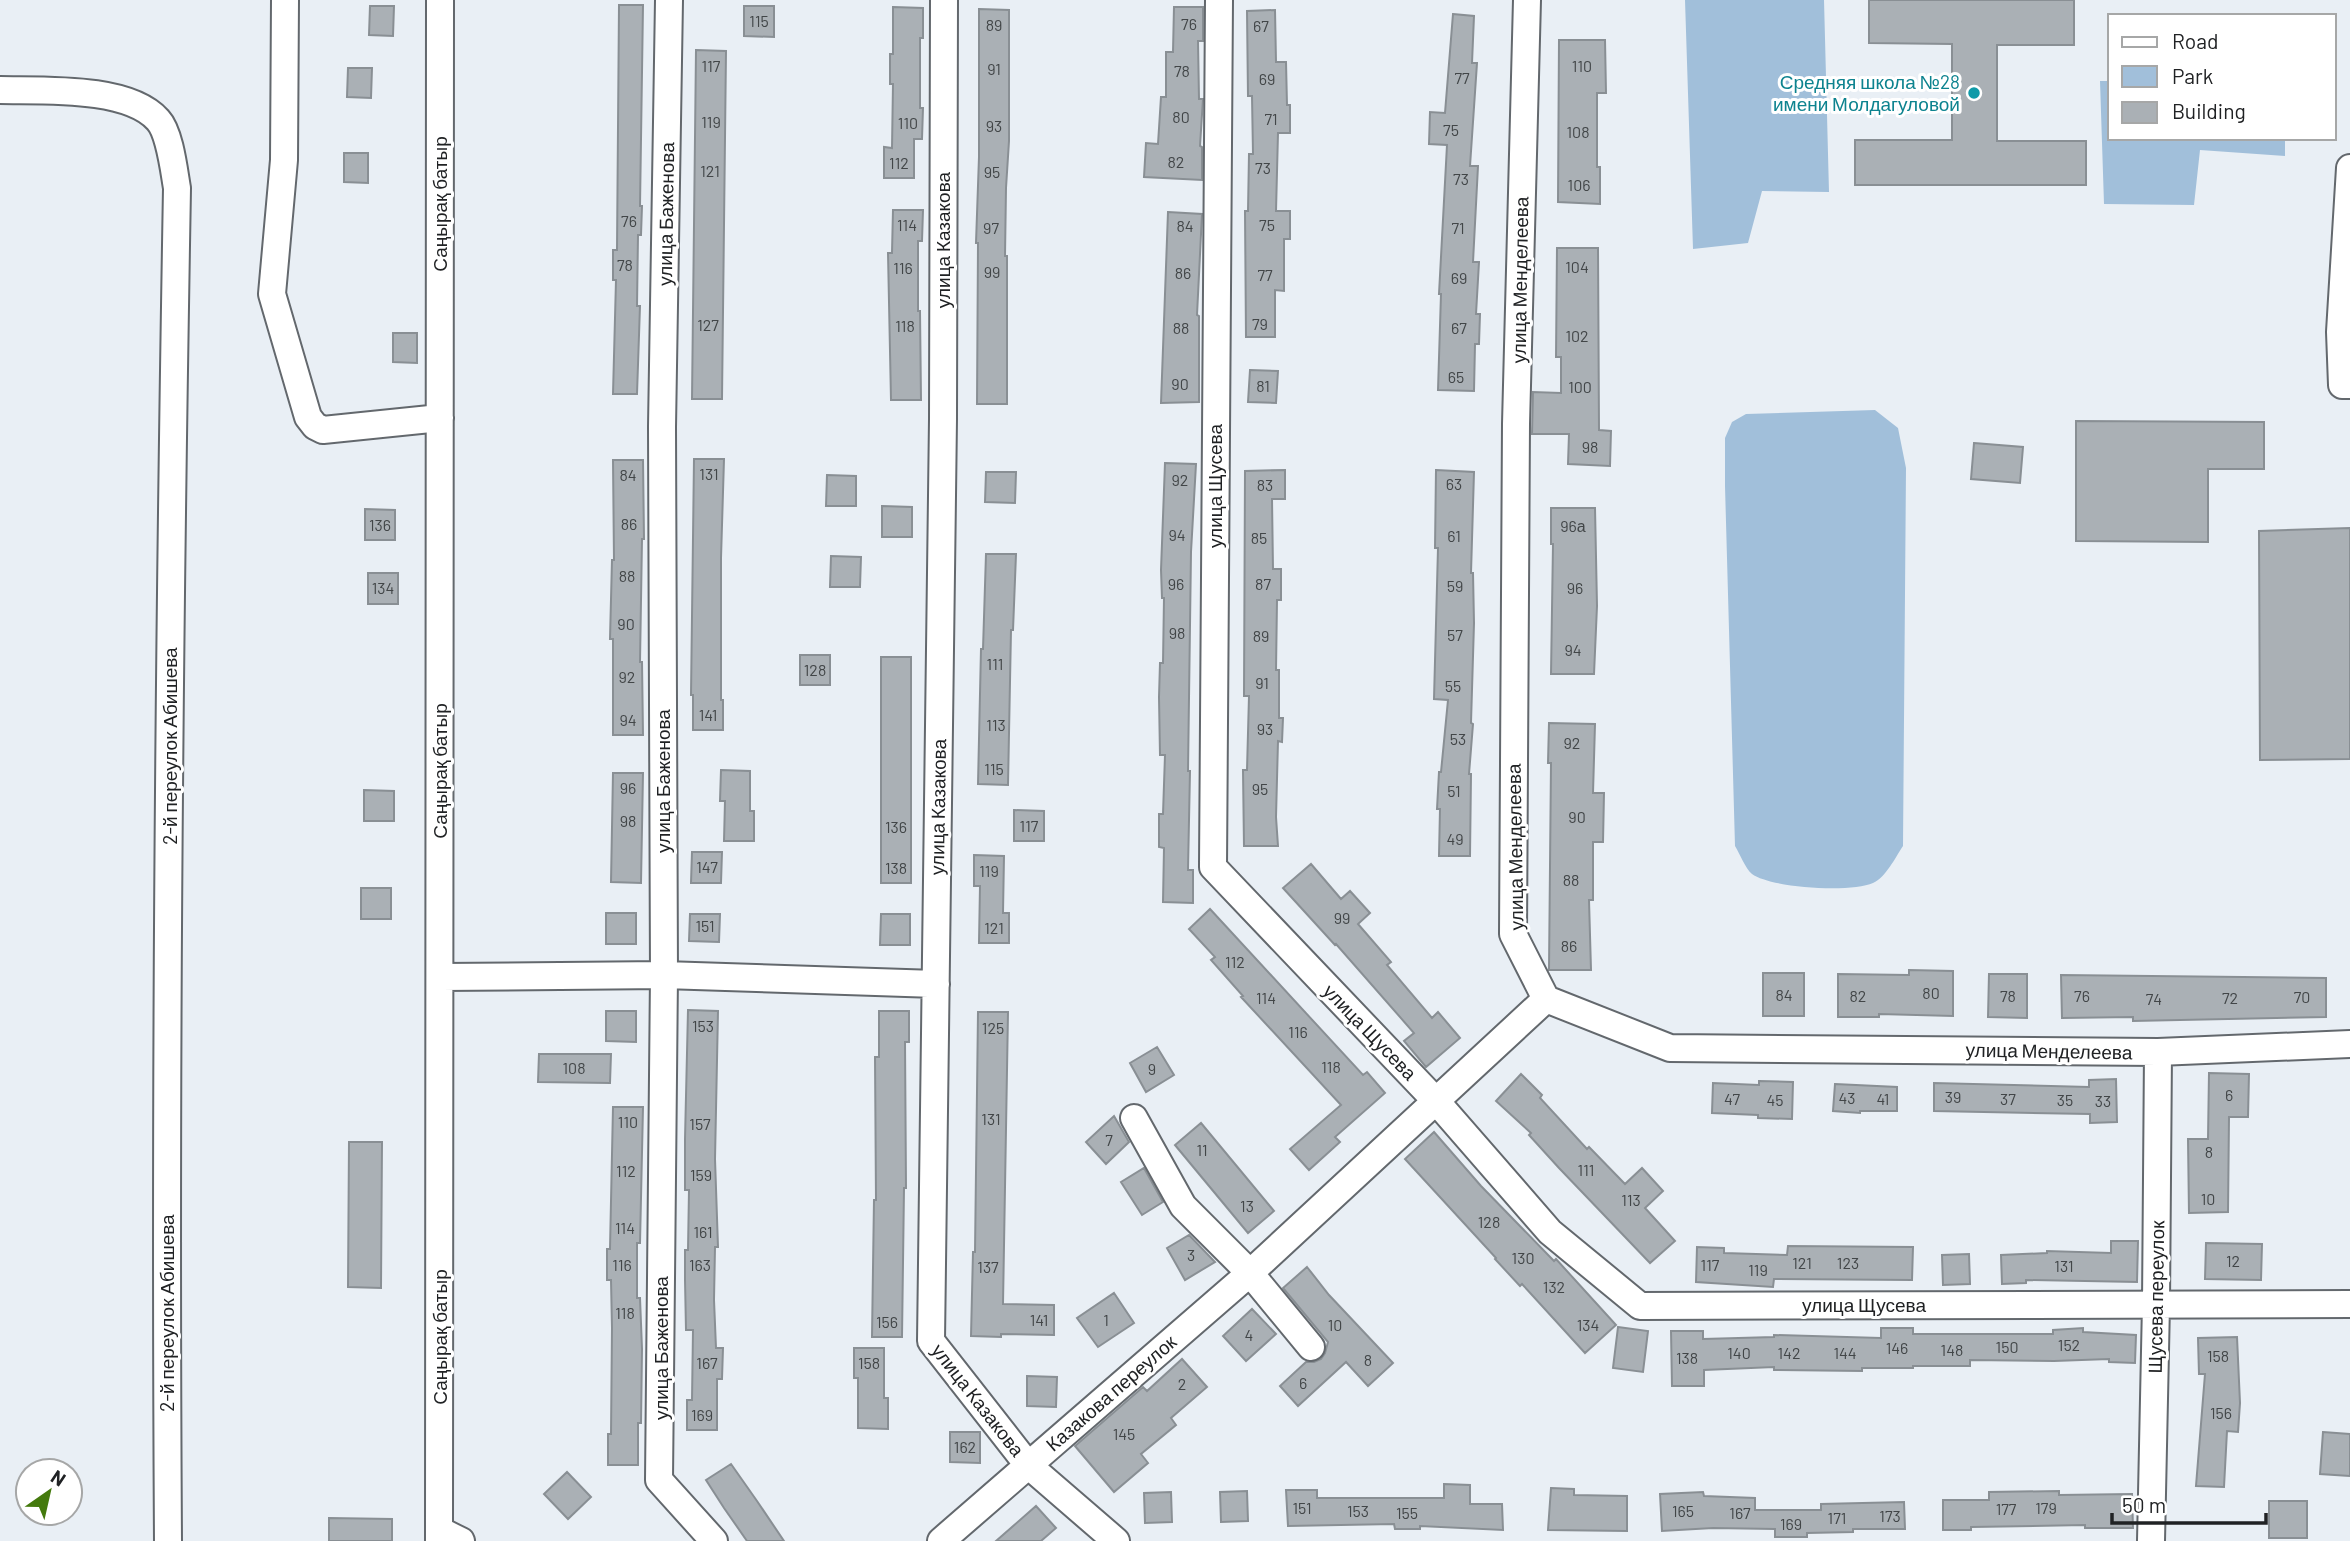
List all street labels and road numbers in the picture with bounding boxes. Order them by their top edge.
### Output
street label: Саңырақ батыр [428,136,451,272]
street label: улица Баженова [653,141,678,286]
street label: улица Казакова [931,171,954,308]
street label: улица Менделеева [1507,196,1532,364]
street label: улица Щусева [1203,424,1226,548]
street label: 2-й переулок Абишева [158,647,181,845]
street label: Саңырақ батыр [428,703,451,839]
street label: улица Баженова [651,709,674,853]
street label: улица Казакова [925,738,950,875]
street label: улица Менделеева [1502,763,1527,931]
street label: улица Щусева [1319,979,1422,1085]
street label: улица Менделеева [1965,1038,2133,1063]
street label: 2-й переулок Абишева [155,1214,178,1412]
street label: Щусева переулок [2143,1220,2168,1374]
street label: Саңырақ батыр [428,1269,451,1405]
street label: улица Баженова [649,1276,672,1420]
street label: улица Щусева [1802,1293,1926,1316]
street label: Казакова переулок [1041,1329,1181,1455]
street label: улица Казакова [927,1339,1030,1461]

